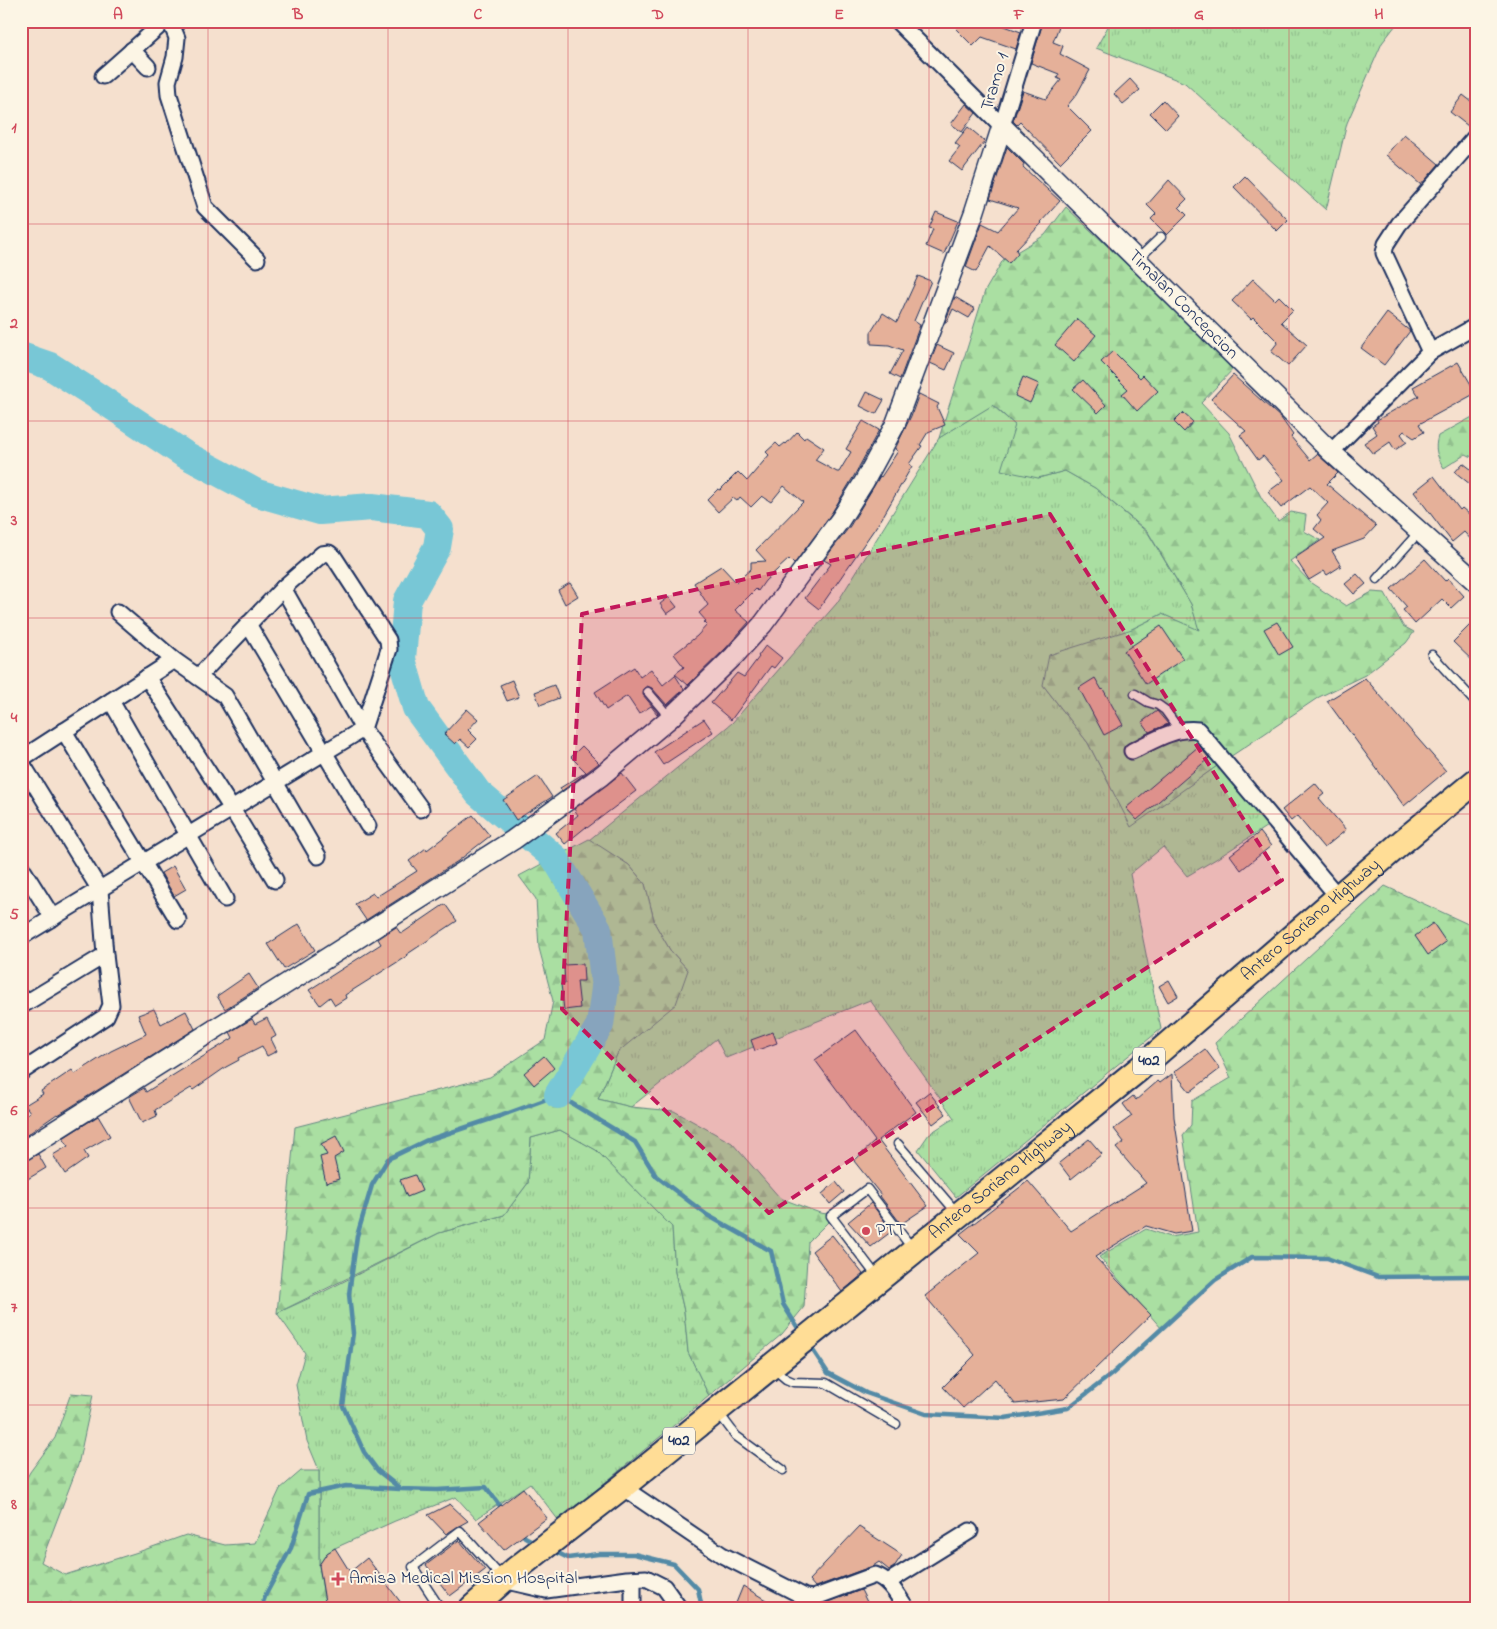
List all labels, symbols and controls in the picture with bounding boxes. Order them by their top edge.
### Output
text: A [113,3,123,27]
text: B [292,3,304,27]
text: C [474,3,483,27]
text: D [651,3,664,27]
text: E [834,3,844,27]
text: F [1013,3,1025,27]
text: G [1194,3,1204,27]
text: H [1374,3,1384,27]
street label: Tramo 1 [975,50,1017,114]
text: 1 [11,116,17,140]
street label: Timalan Concepcion [1121,244,1244,366]
text: 2 [9,312,18,336]
text: 3 [10,509,18,533]
text: 4 [10,706,18,730]
street label: Antero Soriano Highway [1236,853,1387,988]
text: 5 [9,903,19,927]
road number: 402 [1133,1048,1165,1074]
text: 6 [9,1099,18,1123]
street label: Antero Soriano Highway [924,1115,1078,1246]
place label: PTT [876,1218,906,1244]
marker: PTT [860,1225,872,1237]
text: 7 [11,1296,18,1320]
road number: 402 [663,1428,695,1454]
text: 8 [10,1493,17,1517]
place label: Amisa Medical Mission Hospital [349,1566,578,1592]
marker: Amisa Medical Mission Hospital [331,1572,345,1586]

